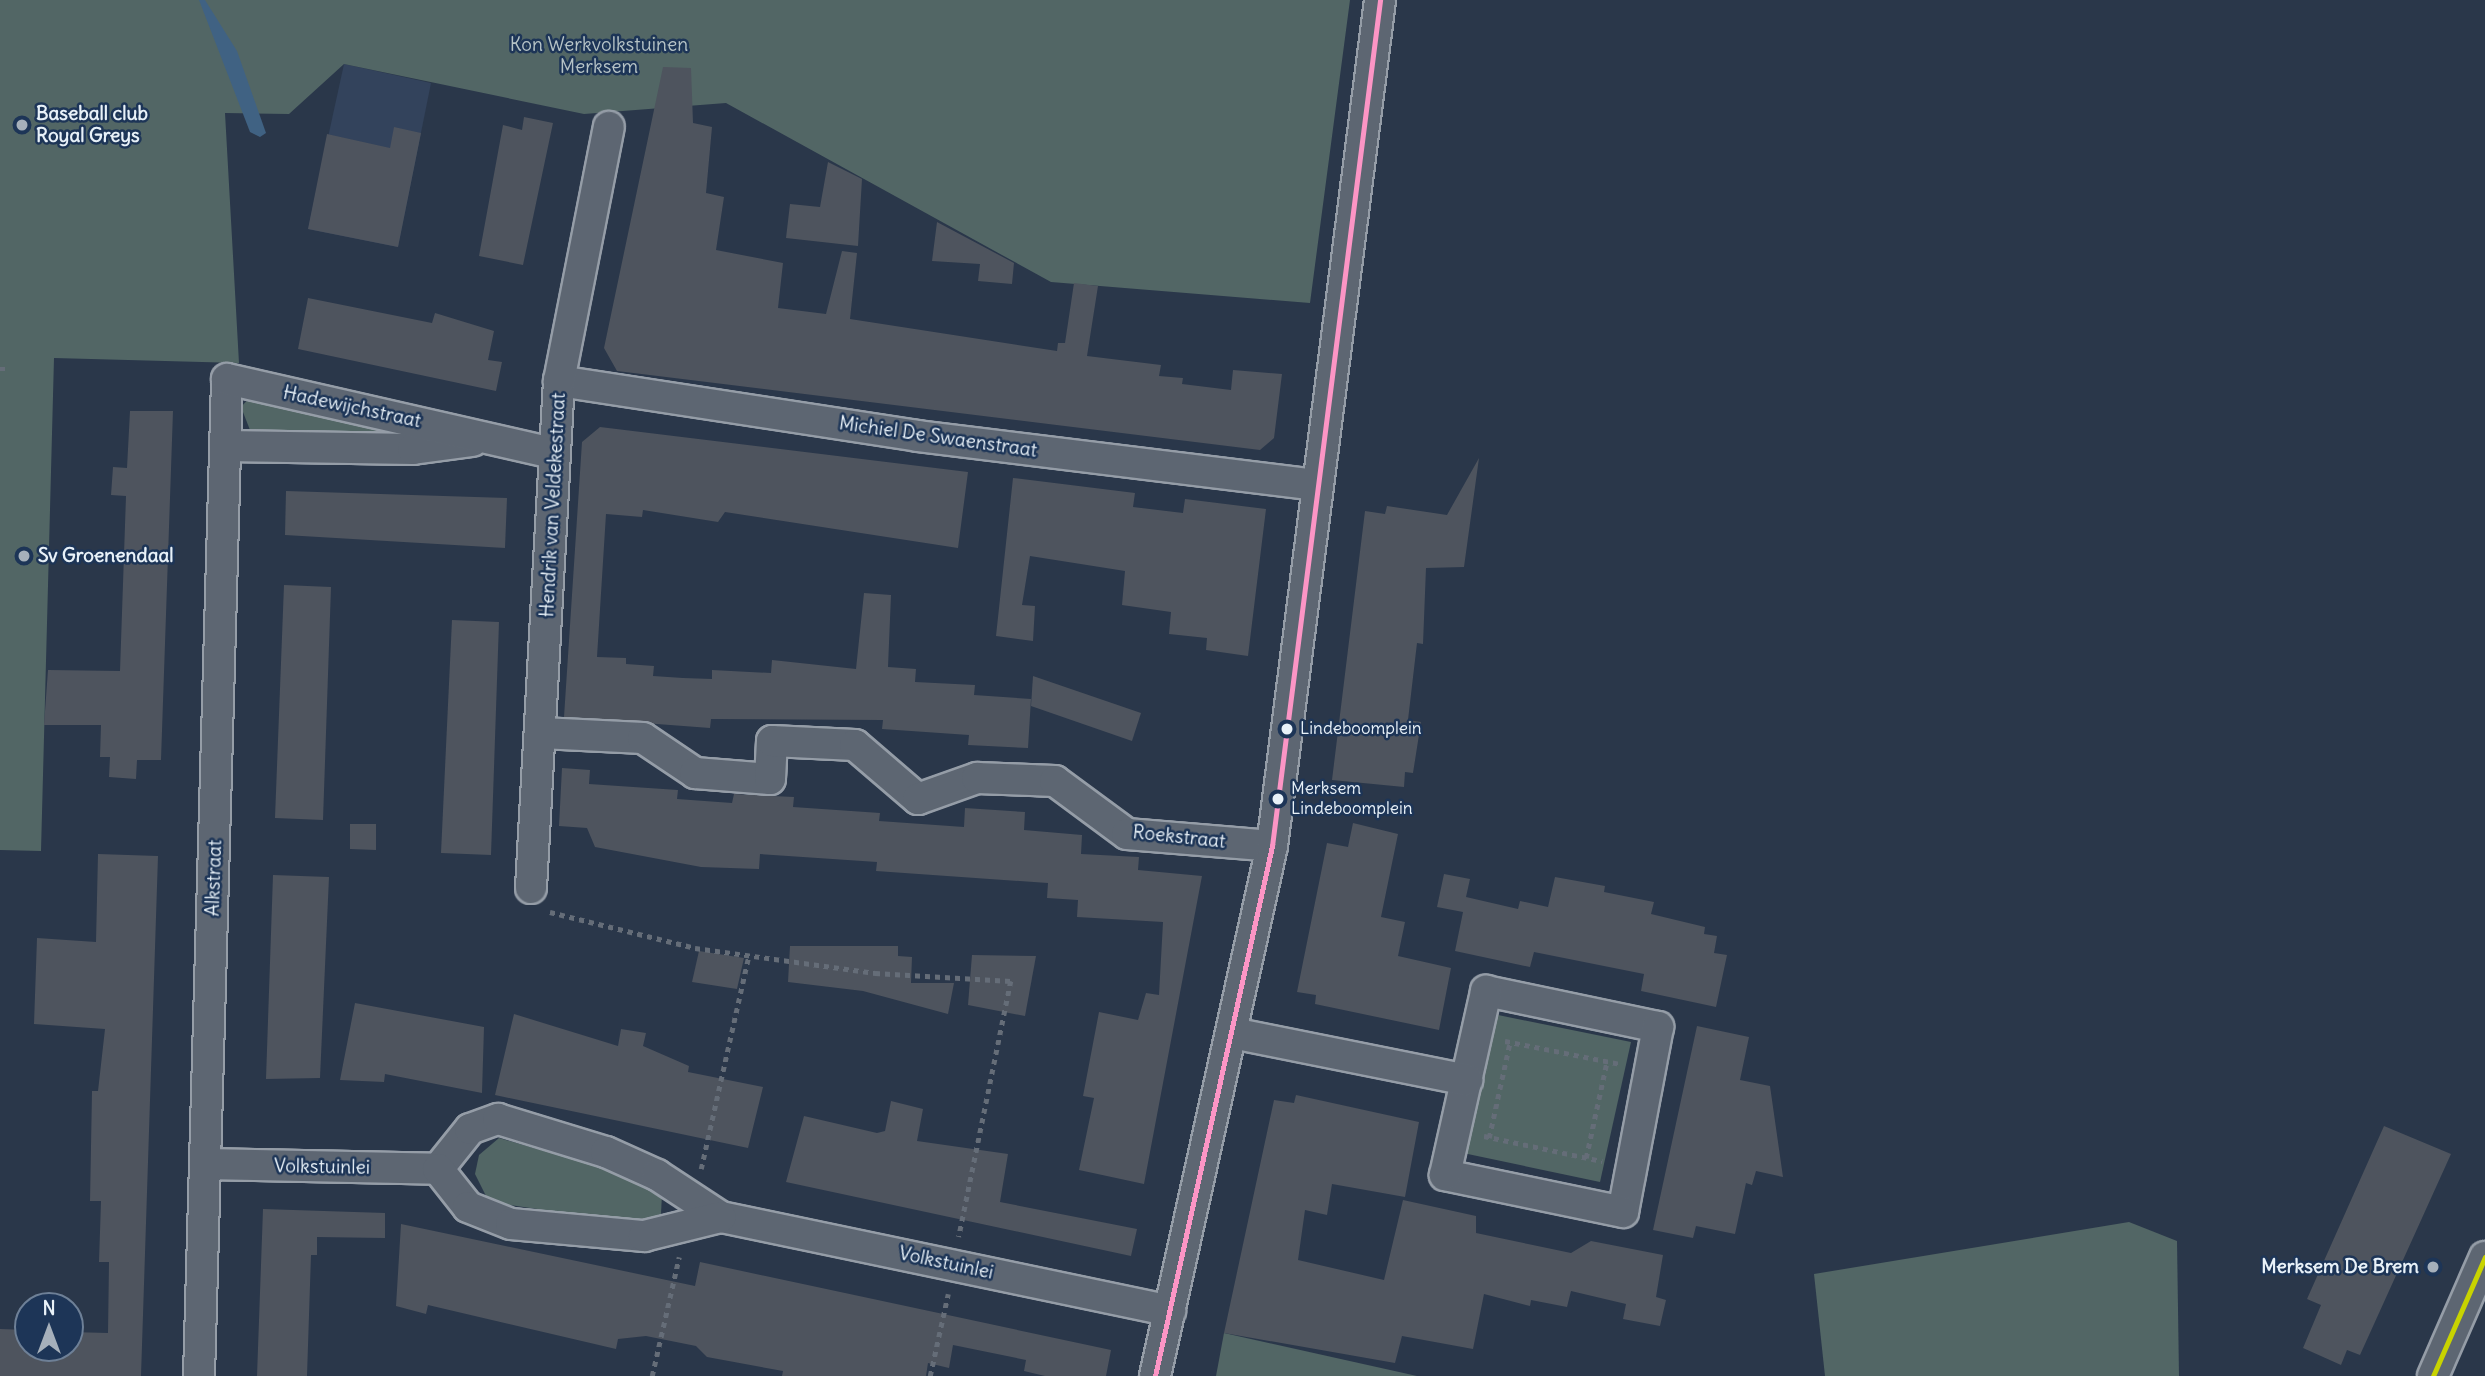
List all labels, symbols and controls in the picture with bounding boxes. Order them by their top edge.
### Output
park label: Kon Werkvolkstuinen Merksem [510,34,688,78]
place label: Baseball club Royal Greys [36,103,148,147]
marker: Baseball club Royal Greys [14,117,30,133]
street label: Hadewijchstraat [281,381,423,433]
street label: Hendrik van Veldekestraat [536,392,570,618]
street label: Michiel De Swaenstraat [838,412,1038,462]
place label: Sv Groenendaal [38,545,174,567]
marker: Sv Groenendaal [16,548,32,564]
place label: Lindeboomplein [1300,719,1422,739]
marker: Lindeboomplein [1280,722,1294,736]
place label: Merksem Lindeboomplein [1291,779,1413,819]
marker: Merksem Lindeboomplein [1271,792,1285,806]
street label: Roekstraat [1131,821,1227,853]
street label: Alkstraat [201,839,227,917]
street label: Volkstuinlei [274,1155,370,1179]
street label: Volkstuinlei [897,1242,995,1284]
place label: Merksem De Brem [2261,1256,2419,1278]
marker: Merksem De Brem [2425,1259,2441,1275]
north arrow [14,1292,84,1362]
text: N [42,1296,56,1320]

